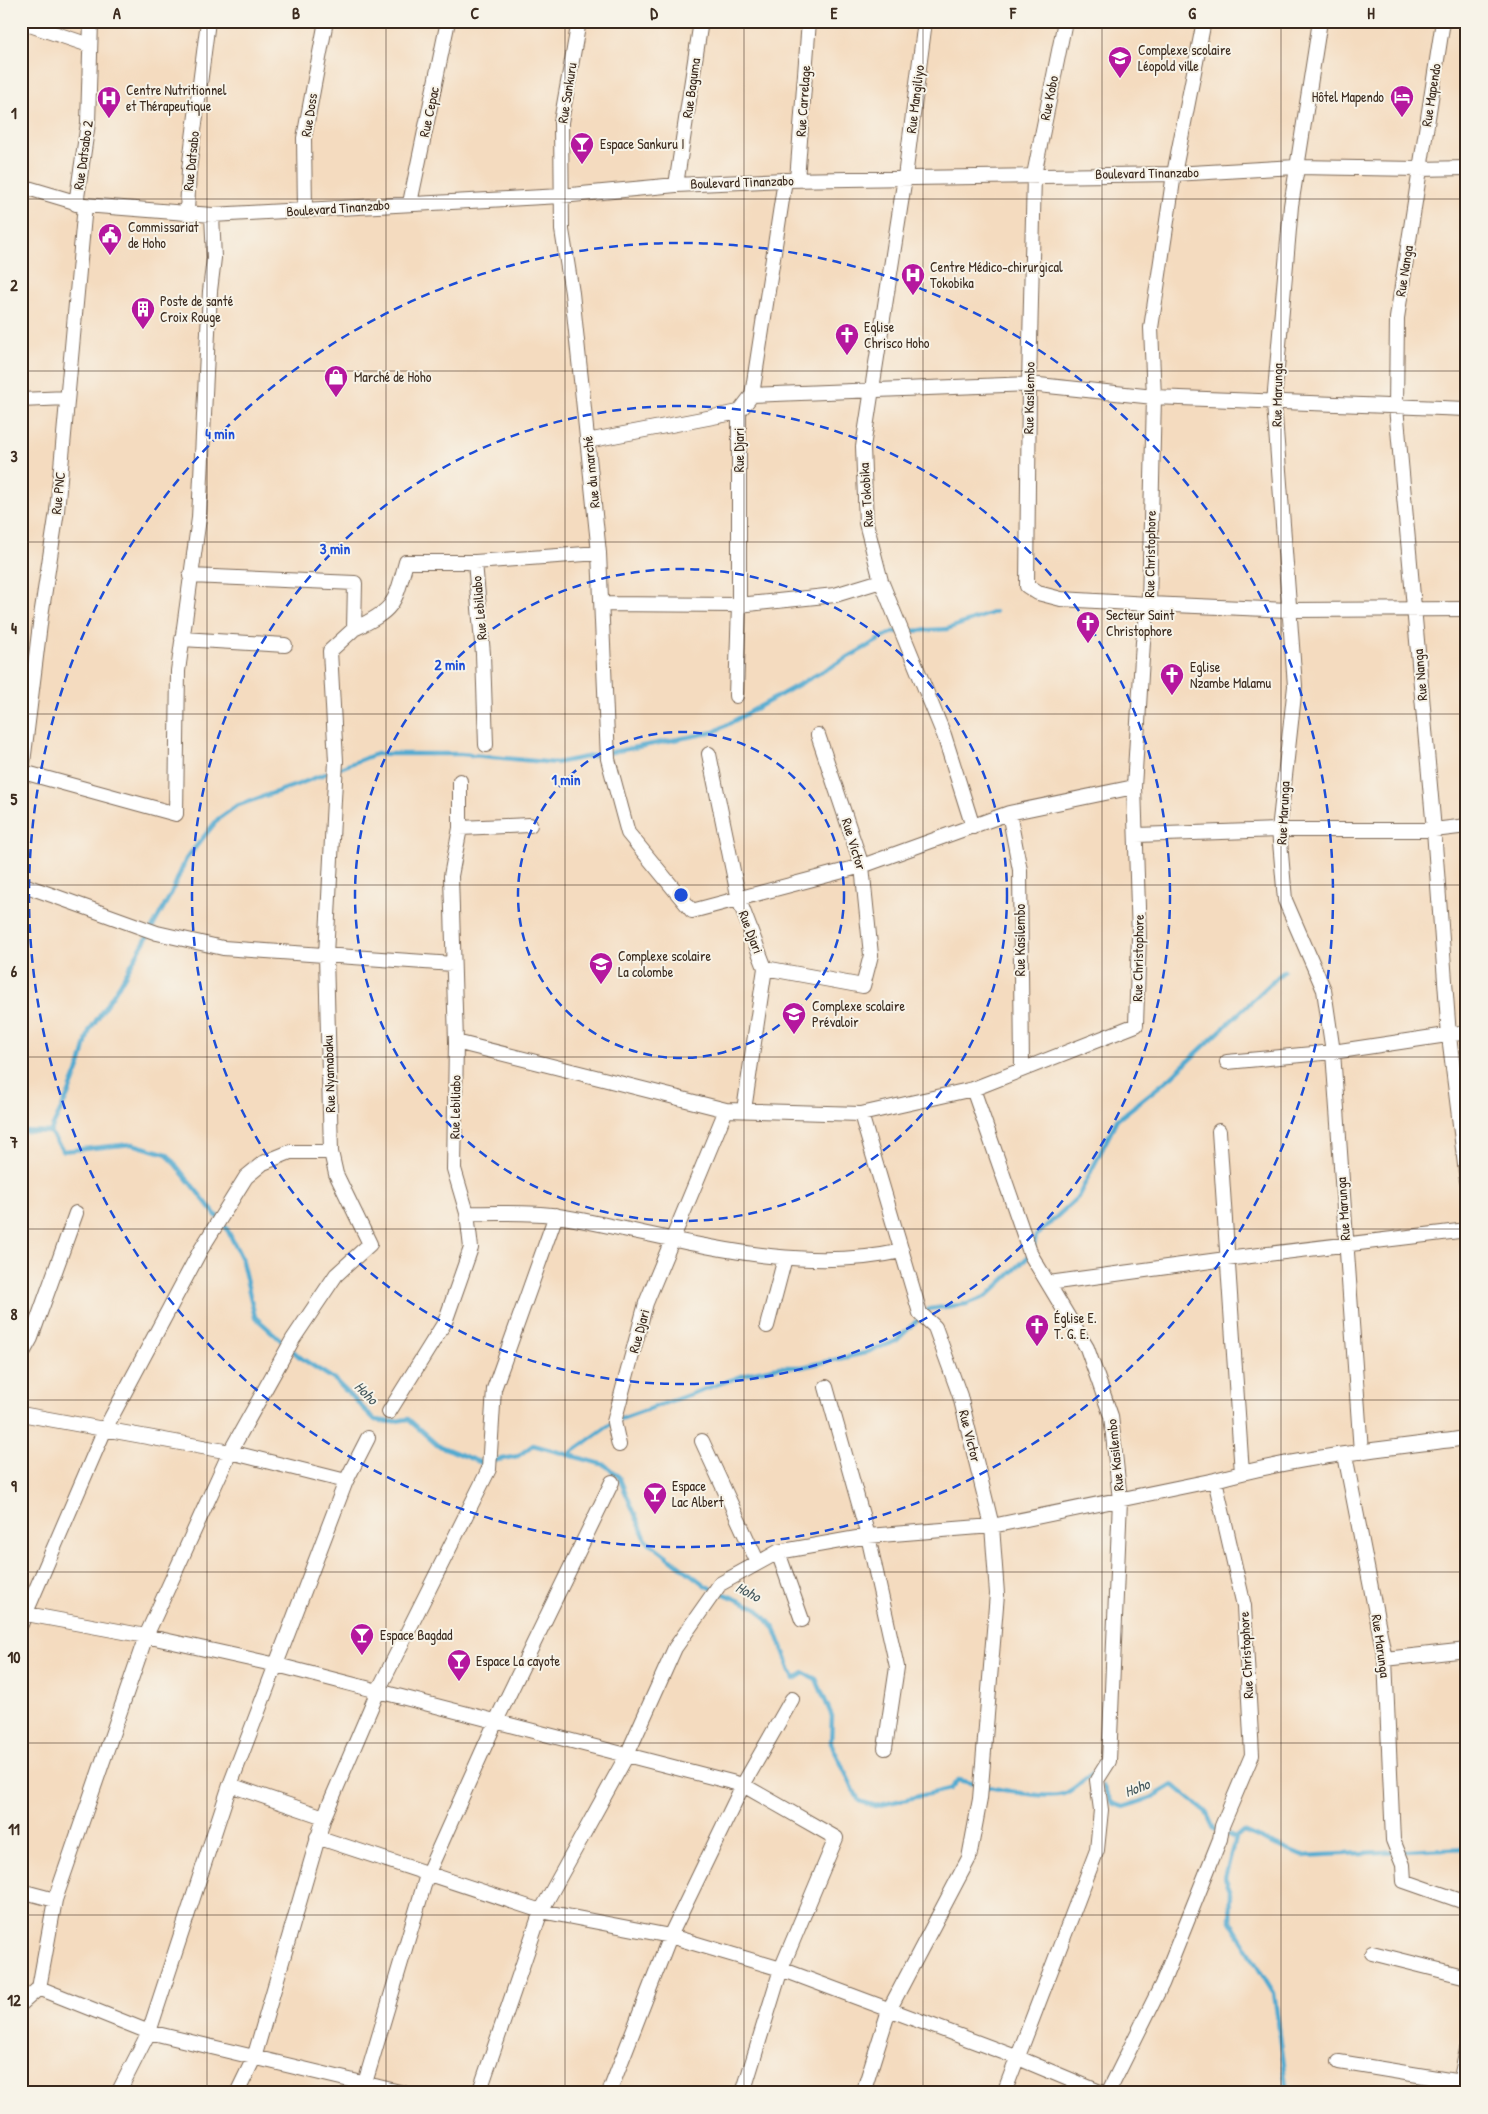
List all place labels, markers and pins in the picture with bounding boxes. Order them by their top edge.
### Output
place label: Complexe scolaire Léopold ville [1138,40,1231,76]
school or university icon: Complexe scolaire Léopold ville [1107,45,1133,79]
place label: Centre Nutritionnel et Thérapeutique [126,80,227,116]
hotel icon: Hôtel Mapendo [1389,84,1415,118]
hospital icon: Centre Nutritionnel et Thérapeutique [96,85,122,119]
place label: Hôtel Mapendo [1312,87,1384,107]
bar icon: Espace Sankuru I [569,131,595,165]
place label: Espace Sankuru I [600,134,684,154]
place label: Commissariat de Hoho [128,217,199,252]
public building icon: Commissariat de Hoho [97,222,123,256]
place label: Centre Médico-chirurgical Tokobika [930,257,1063,292]
hospital icon: Centre Médico-chirurgical Tokobika [900,262,926,296]
place label: Poste de santé Croix Rouge [160,291,234,327]
building icon: Poste de santé Croix Rouge [130,296,156,330]
place label: Eglise Chrisco Hoho [864,317,930,352]
church icon: Eglise Chrisco Hoho [834,322,860,356]
shop icon: Marché de Hoho [323,364,349,398]
place label: Marché de Hoho [354,367,432,386]
place label: Secteur Saint Christophore [1106,605,1174,641]
church icon: Secteur Saint Christophore [1075,610,1101,644]
place label: Eglise Nzambe Malamu [1190,657,1272,692]
church icon: Eglise Nzambe Malamu [1159,662,1185,696]
centre of rings [672,886,690,904]
place label: Complexe scolaire La colombe [618,946,711,981]
school or university icon: Complexe scolaire La colombe [588,951,614,985]
place label: Complexe scolaire Prévaloir [812,996,905,1031]
school or university icon: Complexe scolaire Prévaloir [781,1001,807,1035]
place label: Église E. T. G. E. [1054,1308,1097,1343]
church icon: Église E. T. G. E. [1024,1313,1050,1347]
place label: Espace Lac Albert [672,1476,724,1511]
bar icon: Espace Lac Albert [642,1481,668,1515]
bar icon: Espace Bagdad [349,1622,375,1656]
place label: Espace Bagdad [380,1625,453,1645]
bar icon: Espace La cayote [446,1648,472,1682]
place label: Espace La cayote [476,1651,560,1671]

